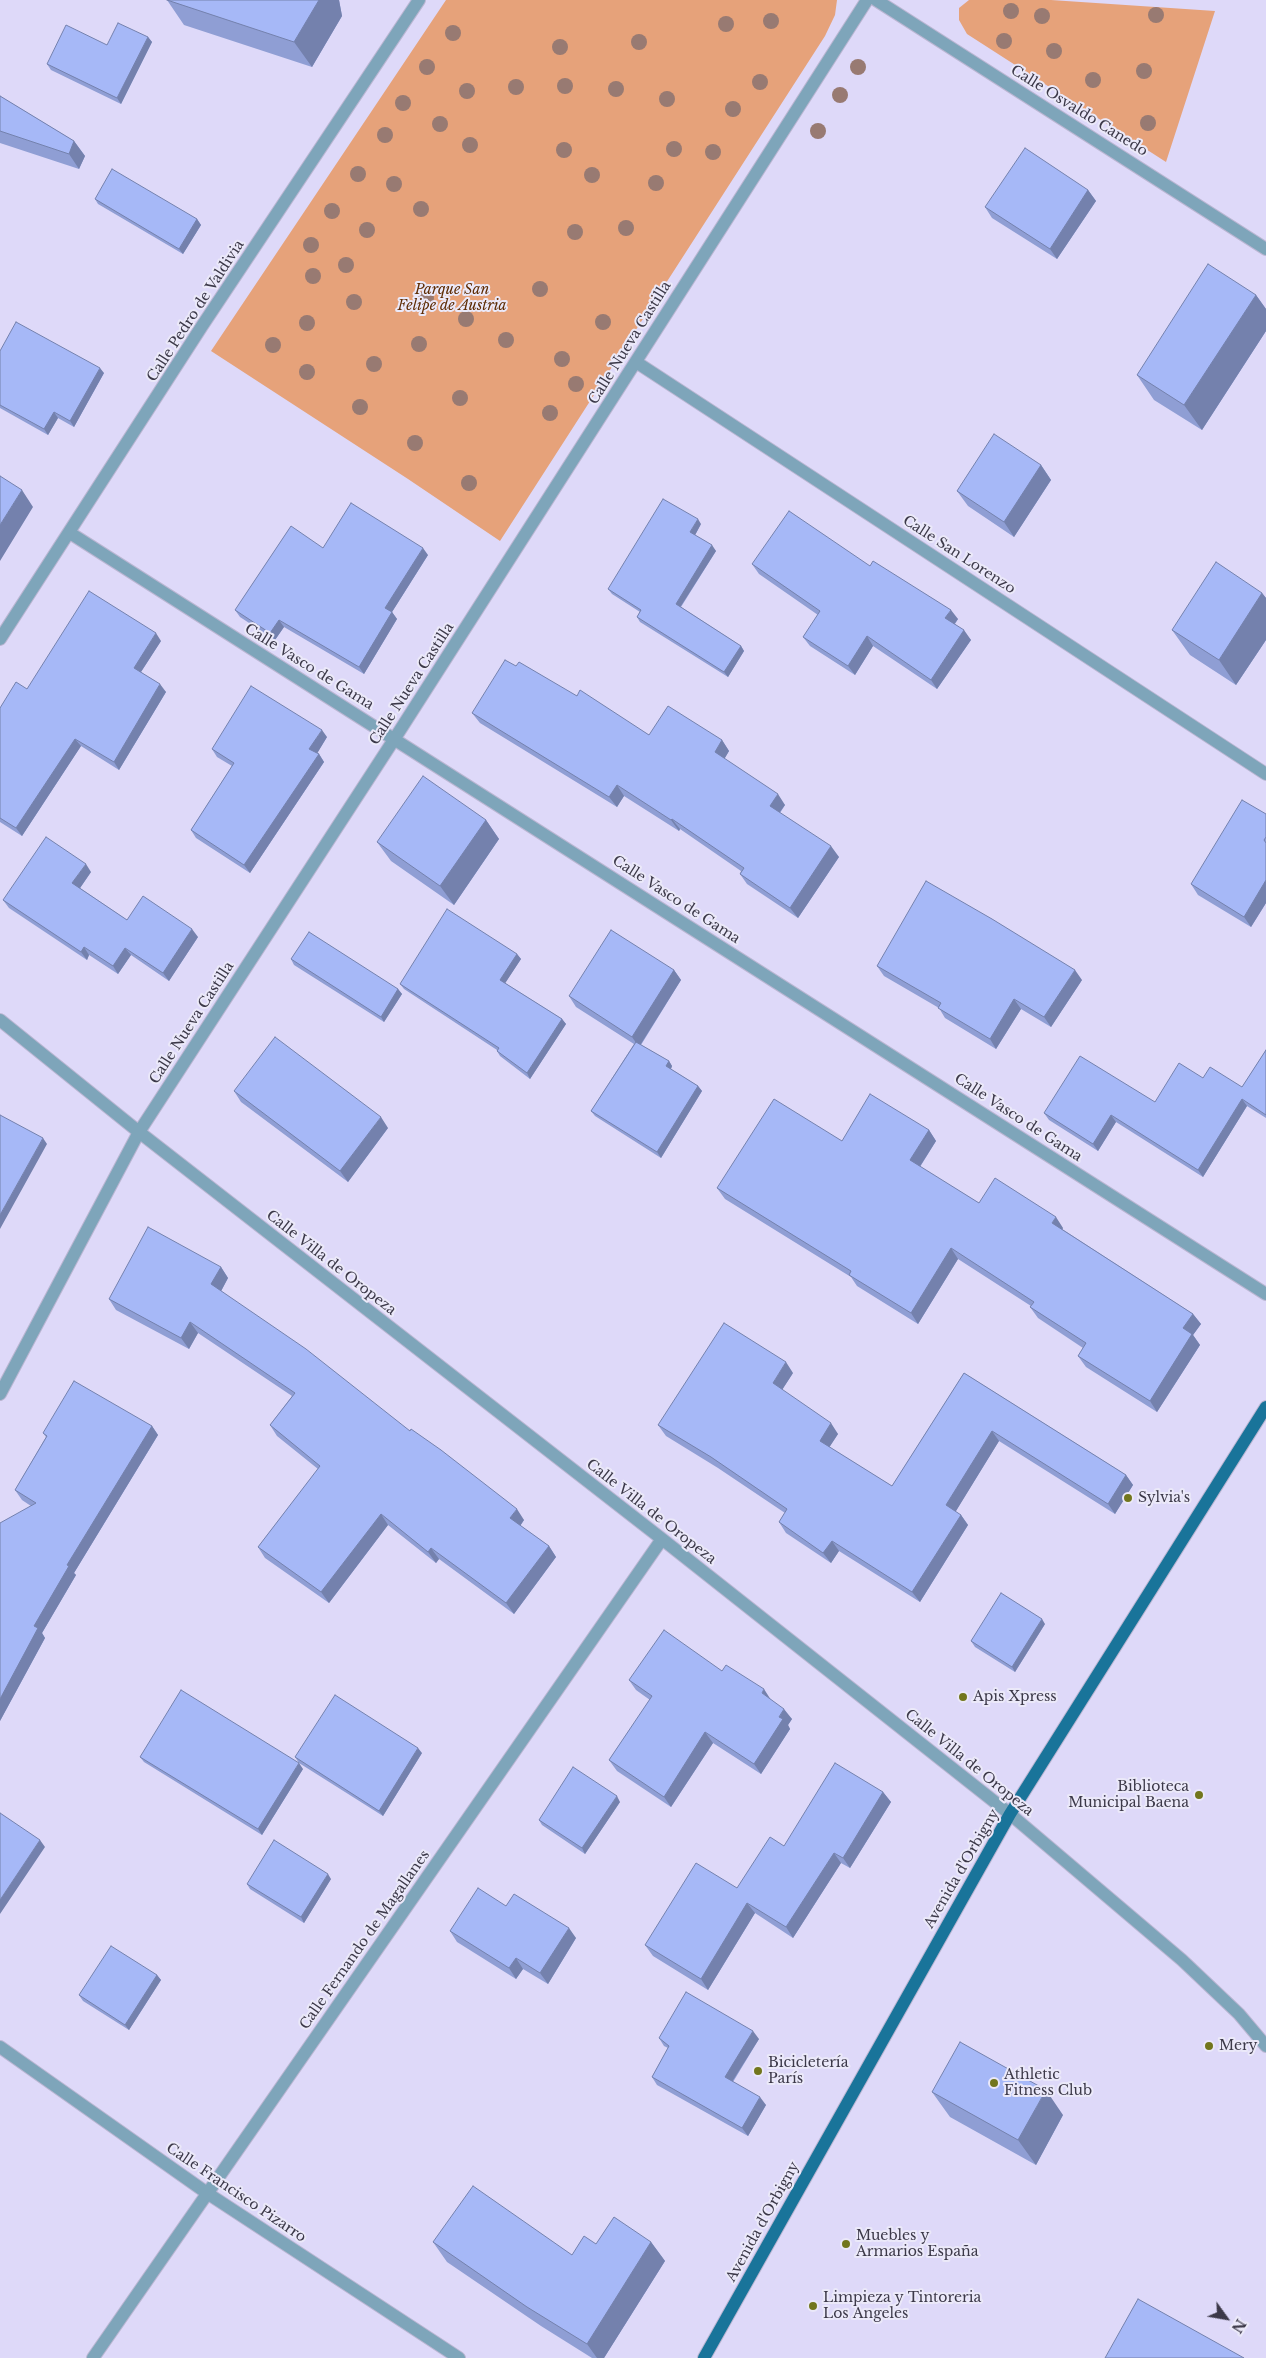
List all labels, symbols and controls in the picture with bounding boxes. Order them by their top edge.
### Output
street label: Calle Osvaldo Canedo [1008,62,1150,160]
street label: Calle Pedro de Valdivia [144,237,248,385]
street label: Calle Nueva Castilla [585,278,675,408]
park label: Parque San Felipe de Austria [397,282,507,314]
street label: Calle San Lorenzo [899,512,1019,598]
street label: Calle Vasco de Gama [241,620,377,714]
street label: Calle Nueva Castilla [366,620,458,748]
street label: Calle Vasco de Gama [609,852,743,948]
street label: Calle Nueva Castilla [146,959,238,1087]
street label: Calle Vasco de Gama [951,1070,1085,1166]
street label: Calle Villa de Oropeza [263,1207,399,1319]
street label: Calle Villa de Oropeza [583,1456,719,1568]
place label: Sylvia's [1138,1490,1190,1506]
marker: Sylvia's [1122,1492,1134,1504]
place label: Apis Xpress [973,1689,1057,1705]
marker: Apis Xpress [957,1691,969,1703]
street label: Calle Villa de Oropeza [901,1706,1037,1820]
place label: Biblioteca Municipal Baena [1068,1779,1189,1811]
marker: Biblioteca Municipal Baena [1193,1789,1205,1801]
street label: Avenida d'Orbigny [921,1806,1003,1932]
street label: Calle Fernando de Magallanes [297,1847,433,2033]
place label: Mery [1219,2038,1258,2054]
marker: Mery [1203,2040,1215,2052]
place label: Bicicletería París [768,2055,848,2088]
marker: Bicicletería París [752,2065,764,2077]
place label: Athletic Fitness Club [1004,2067,1092,2100]
marker: Athletic Fitness Club [988,2077,1000,2089]
street label: Calle Francisco Pizarro [163,2140,309,2246]
street label: Avenida d'Orbigny [723,2159,803,2285]
place label: Muebles y Armarios España [856,2228,978,2260]
marker: Muebles y Armarios España [840,2238,852,2250]
place label: Limpieza y Tintoreria Los Angeles [823,2290,981,2322]
north arrow [1201,2293,1251,2343]
marker: Limpieza y Tintoreria Los Angeles [807,2300,819,2312]
text: N [1228,2316,1250,2336]

